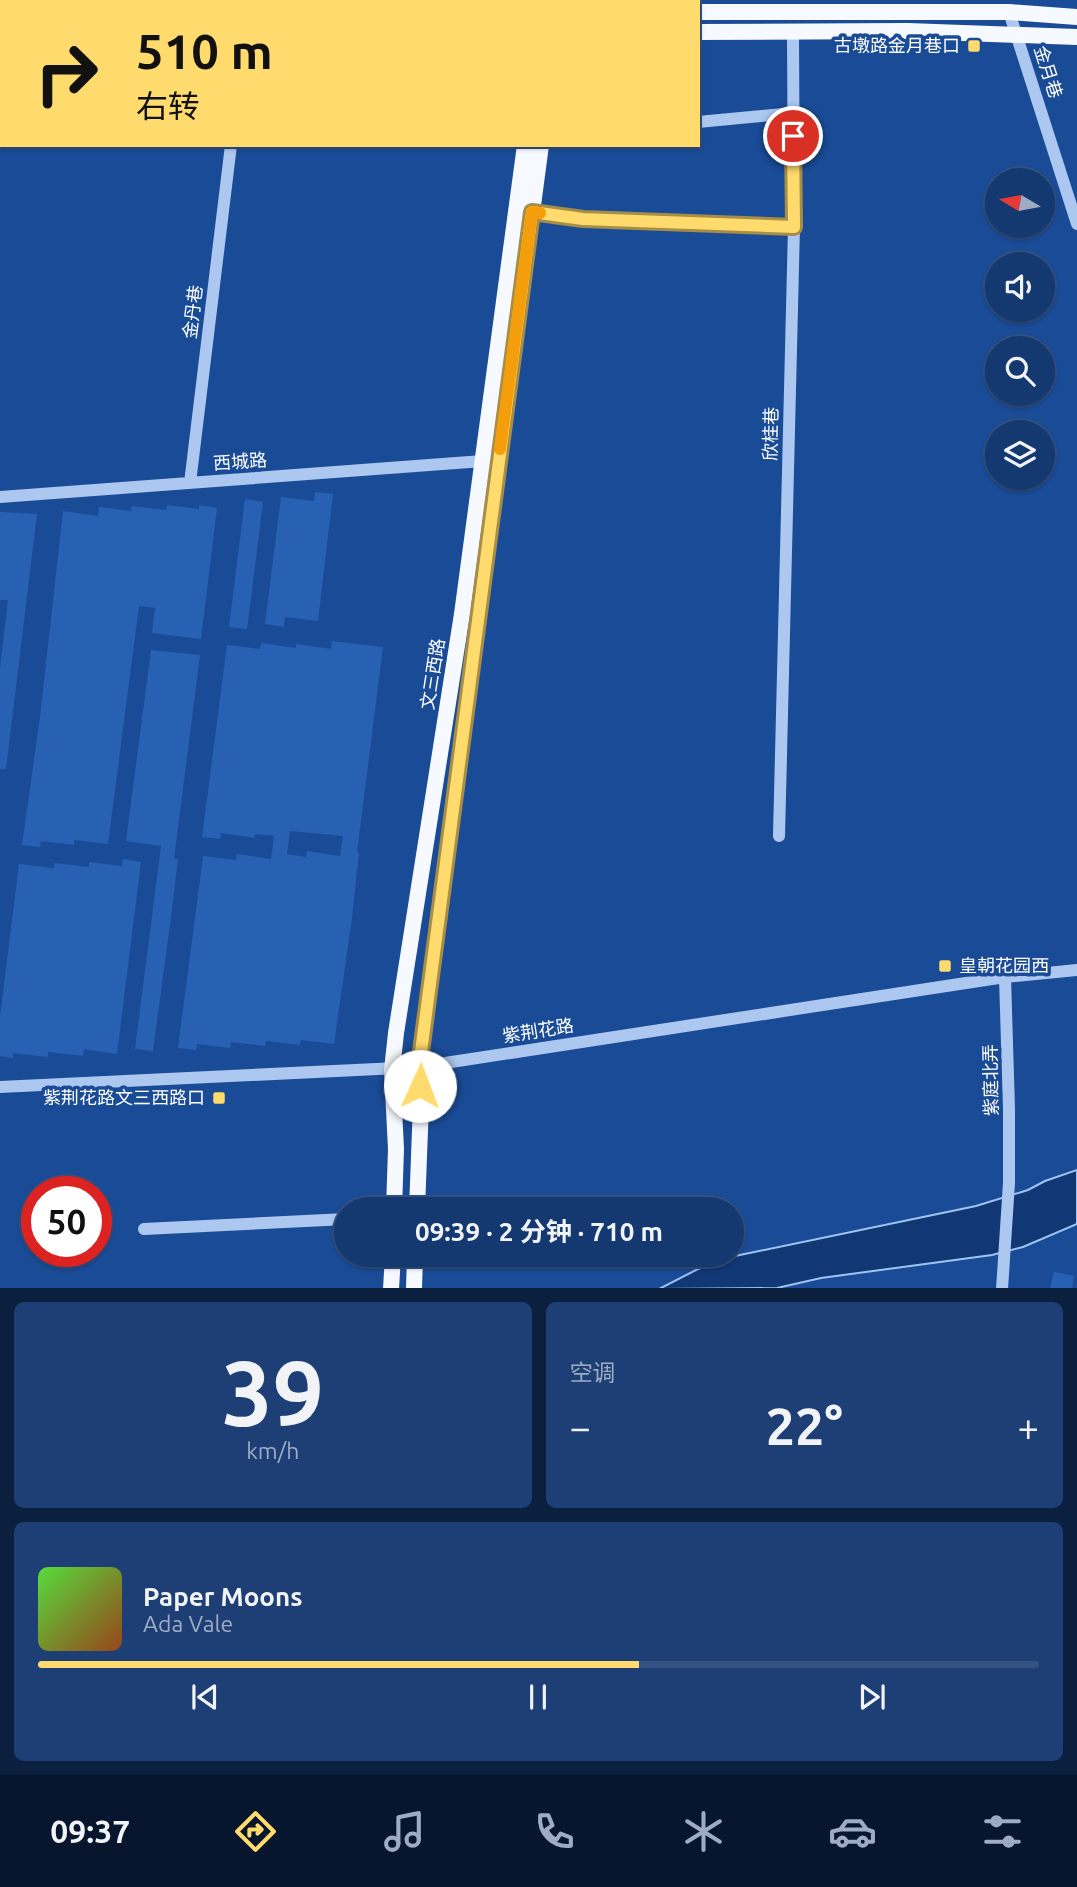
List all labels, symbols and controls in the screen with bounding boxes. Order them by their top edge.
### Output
text: 510 m [136,23,273,78]
icon: right [21,28,112,119]
place label: 古墩路金月巷口 [834,35,960,55]
marker: 古墩路金月巷口 [966,38,982,54]
street label: 金月巷 [1031,43,1067,100]
text: 右转 [136,88,200,124]
pin [763,106,823,166]
icon: arrive [774,117,812,155]
north arrow [985,168,1055,238]
map controls [985,168,1055,490]
button: sound [985,252,1055,322]
street label: 金丹巷 [179,284,205,340]
button: search [985,336,1055,406]
street label: 欣桂巷 [760,407,780,461]
button: layers [985,420,1055,490]
street label: 西城路 [212,449,268,473]
street label: 文三西路 [417,637,448,711]
place label: 皇朝花园西 [959,955,1049,975]
marker: 皇朝花园西 [937,958,953,974]
street label: 紫荆花路 [501,1015,575,1046]
street label: 紫庭北弄 [979,1044,1001,1116]
position arrow [383,1049,457,1123]
place label: 紫荆花路文三西路口 [43,1087,205,1107]
marker: 紫荆花路文三西路口 [211,1090,227,1106]
speed limit sign: 50 [21,1176,112,1267]
text: 09:39 · 2 分钟 · 710 m [415,1217,663,1246]
text: 39 [221,1341,324,1443]
text: 空调 [570,1360,616,1385]
text: 22° [766,1397,843,1455]
text: − [570,1406,591,1448]
text: + [1018,1406,1039,1448]
text: km/h [246,1438,299,1463]
text: Paper Moons [143,1582,302,1611]
text: Ada Vale [143,1611,233,1636]
icon: previous [186,1678,224,1716]
icon: pause [519,1678,557,1716]
icon: next [853,1678,891,1716]
icon: directions [231,1807,280,1856]
icon: music [380,1807,429,1856]
icon: phone [530,1807,579,1856]
icon: climate [679,1807,728,1856]
icon: car [828,1807,877,1856]
icon: filters [978,1807,1027,1856]
text: 09:37 [50,1813,130,1849]

